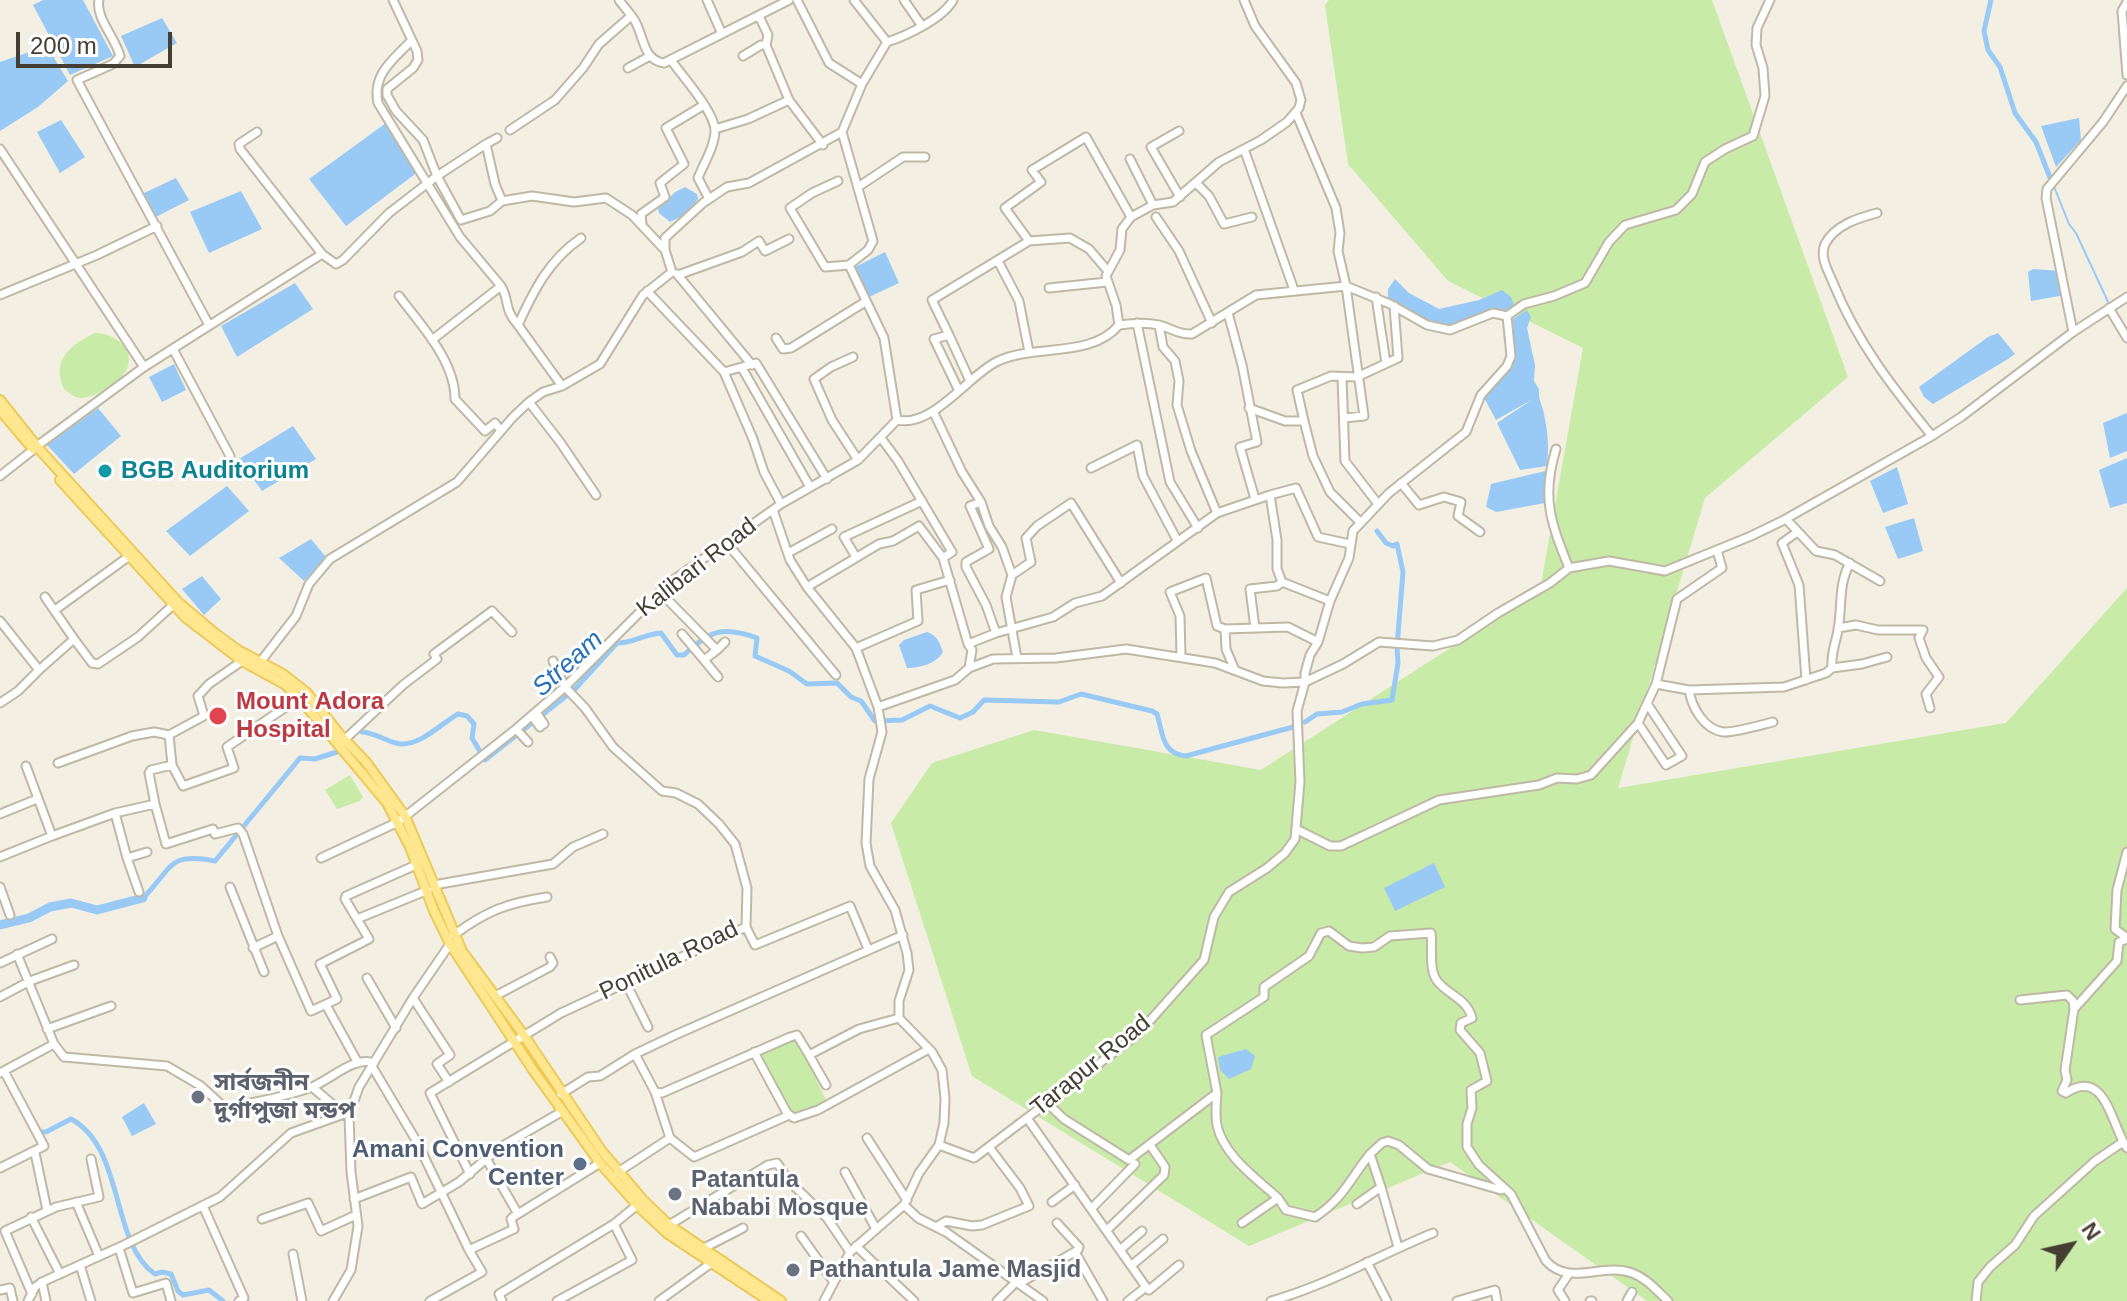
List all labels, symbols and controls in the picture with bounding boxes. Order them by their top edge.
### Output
scale bar [20,16,176,66]
text: 200 m [30,32,97,59]
place label: BGB Auditorium [121,457,309,485]
marker: BGB Auditorium [96,462,114,480]
street label: Kalibari Road [631,512,763,624]
water label: Stream [526,624,610,704]
place label: Mount Adora Hospital [236,688,384,744]
marker: Mount Adora Hospital [207,705,229,727]
street label: Ponitula Road [595,915,743,1007]
street label: Tarapur Road [1025,1009,1157,1123]
place label: সার্বজনীন দুর্গাপুজা মন্ডপ [214,1069,355,1125]
marker: সার্বজনীন দুর্গাপুজা মন্ডপ [189,1088,207,1106]
place label: Amani Convention Center [352,1136,564,1192]
marker: Amani Convention Center [571,1155,589,1173]
place label: Patantula Nababi Mosque [691,1166,868,1222]
marker: Patantula Nababi Mosque [666,1185,684,1203]
north arrow [2031,1205,2111,1285]
text: N [2077,1218,2106,1245]
place label: Pathantula Jame Masjid [809,1256,1081,1284]
marker: Pathantula Jame Masjid [784,1261,802,1279]

